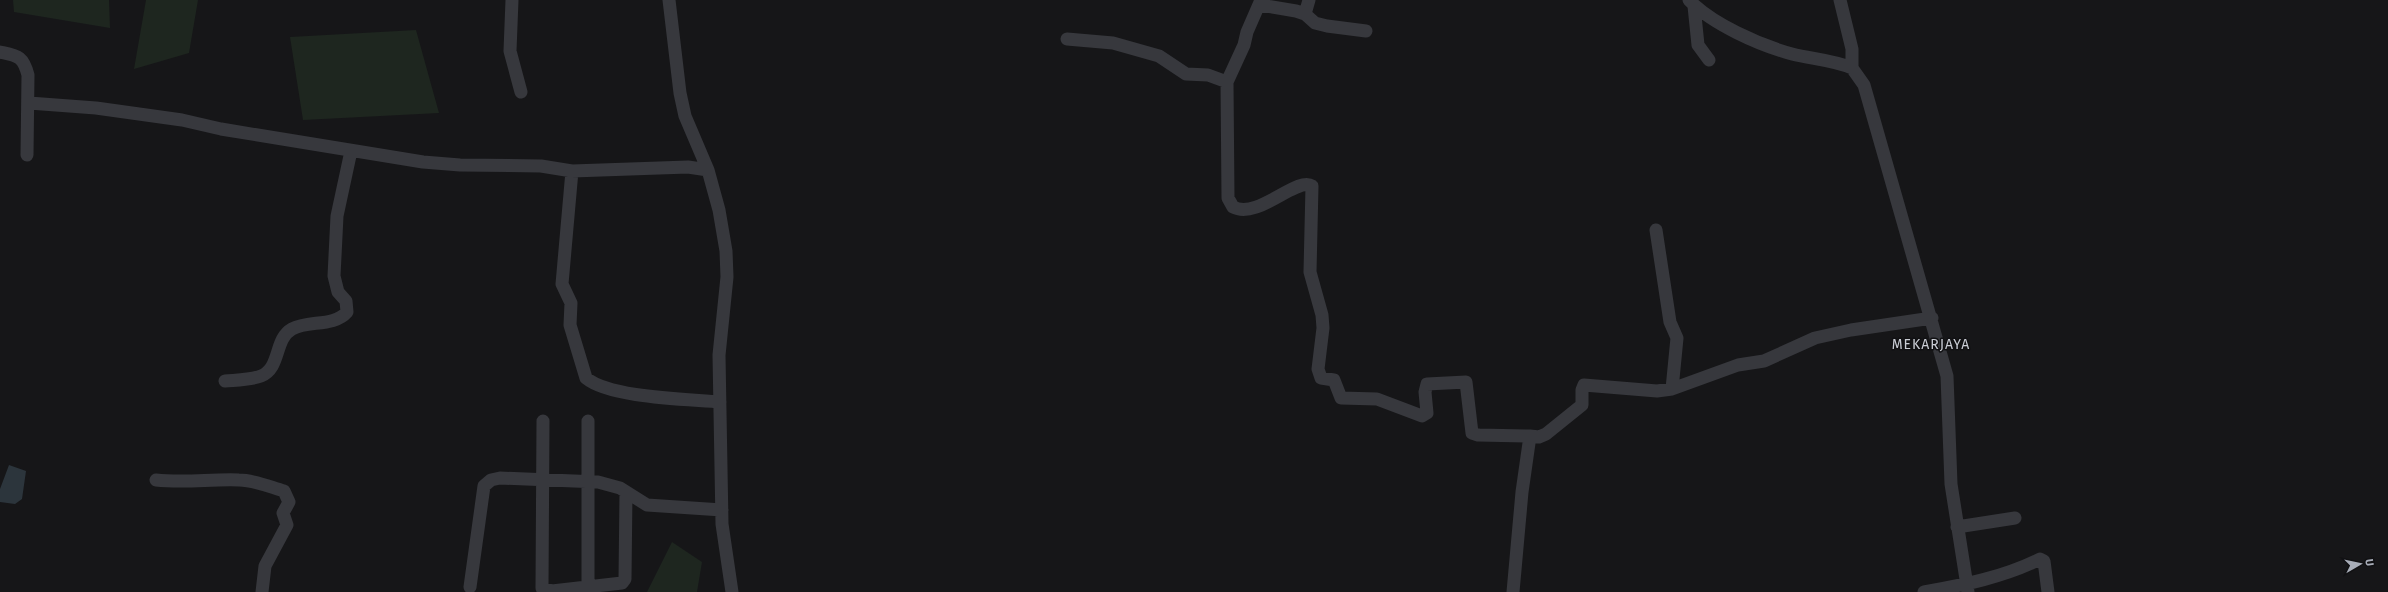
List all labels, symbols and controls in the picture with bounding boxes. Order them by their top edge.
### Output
district label: MEKARJAYA [1892,336,1970,353]
north arrow [2340,544,2380,584]
text: U [2362,558,2376,567]

